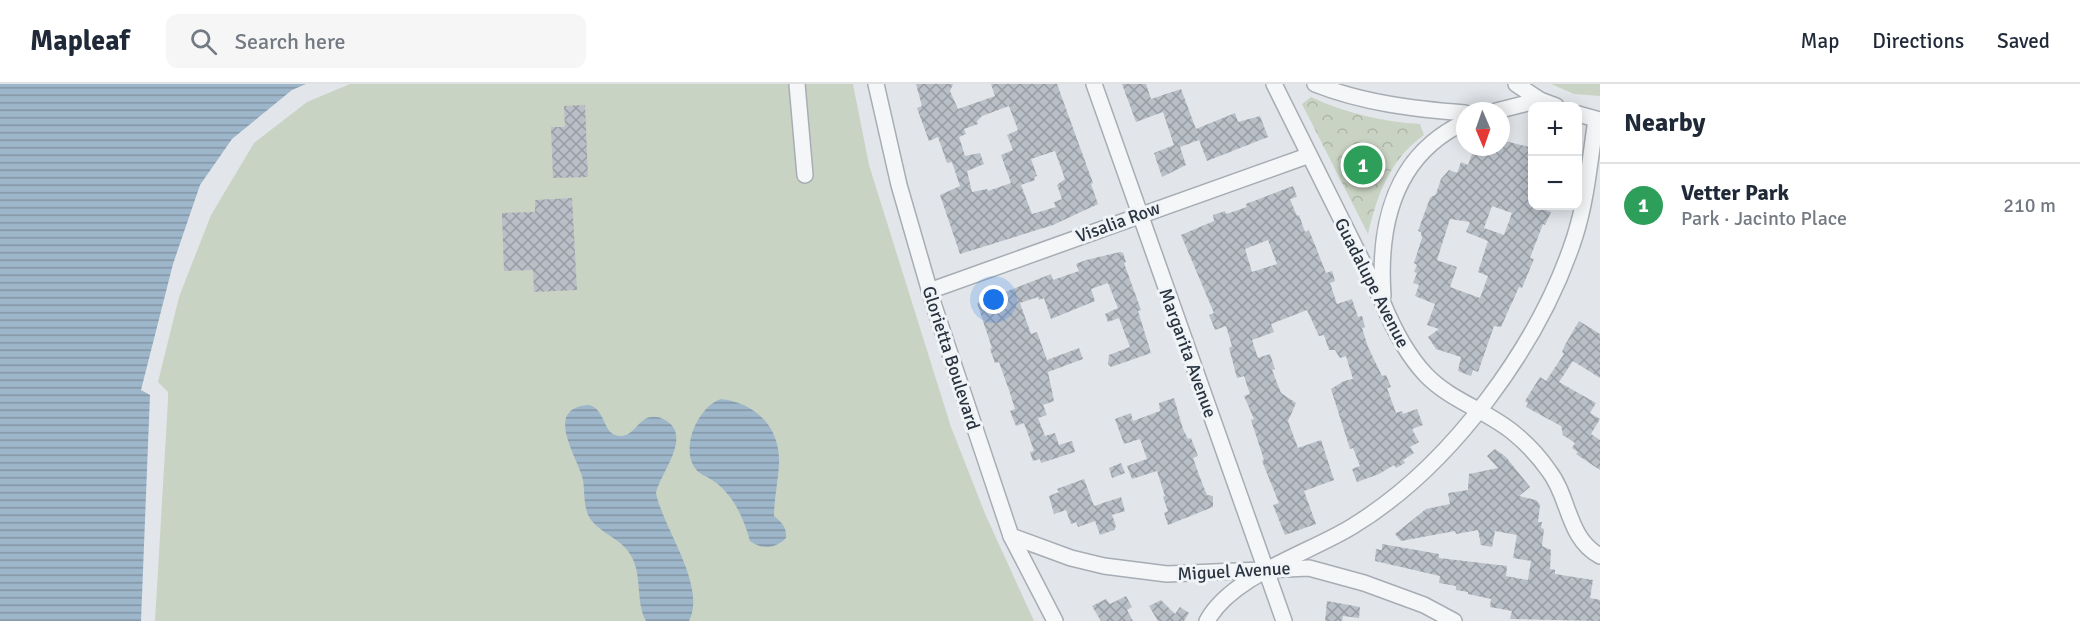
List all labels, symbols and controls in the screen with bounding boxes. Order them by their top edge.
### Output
search box [166,14,586,68]
text: Mapleaf [30,24,130,58]
icon: search [187,25,220,58]
text: Search here [235,28,346,55]
text: Map [1801,28,1839,54]
text: Directions [1872,28,1964,54]
text: Saved [1997,28,2050,54]
north arrow [1456,102,1510,156]
map controls [1528,102,1582,210]
button: + [1528,102,1582,156]
text: Nearby [1624,107,1705,139]
pin: 1 [1344,142,1382,188]
button: − [1528,156,1582,210]
text: Vetter Park [1681,179,1789,206]
text: 1 [1638,193,1649,218]
text: 210 m [2003,193,2056,218]
street label: Visalia Row [1073,197,1163,247]
text: Park · Jacinto Place [1681,206,1847,231]
street label: Guadalupe Avenue [1330,214,1414,352]
street label: Glorietta Boulevard [917,283,985,433]
your location [979,285,1008,314]
street label: Margarita Avenue [1154,285,1222,421]
street label: Miguel Avenue [1177,557,1291,585]

